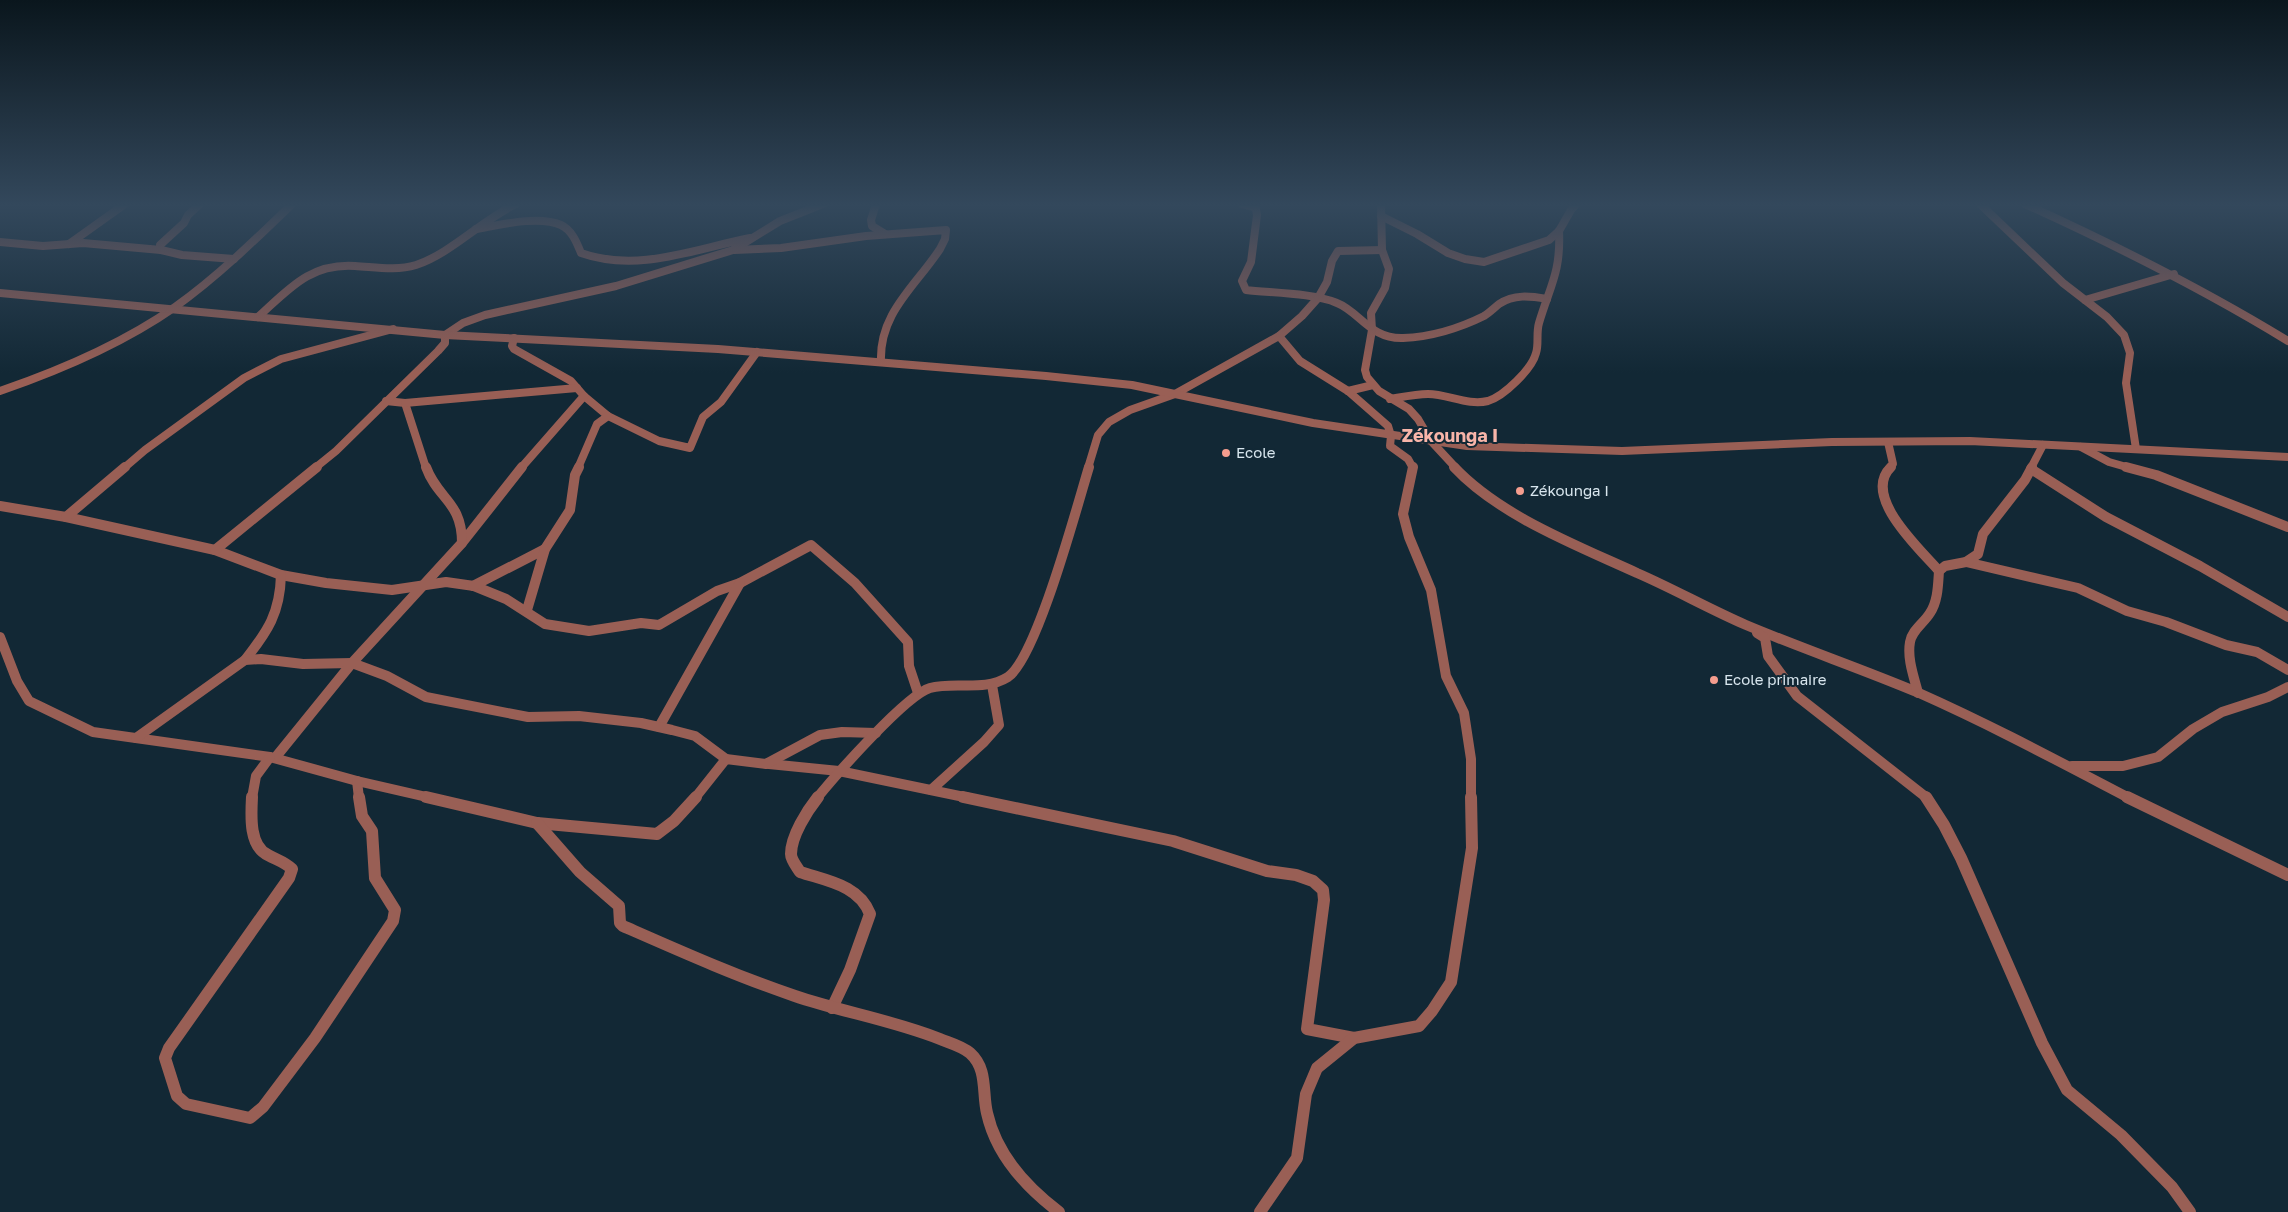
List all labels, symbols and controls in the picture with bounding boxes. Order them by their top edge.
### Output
district label: Zékounga I [1402,424,1498,446]
place label: Ecole [1236,443,1276,461]
marker: Ecole [1220,447,1232,459]
place label: Zékounga I [1530,481,1609,499]
marker: Zékounga I [1514,485,1526,497]
place label: Ecole primaire [1724,670,1827,688]
marker: Ecole primaire [1708,674,1720,686]

